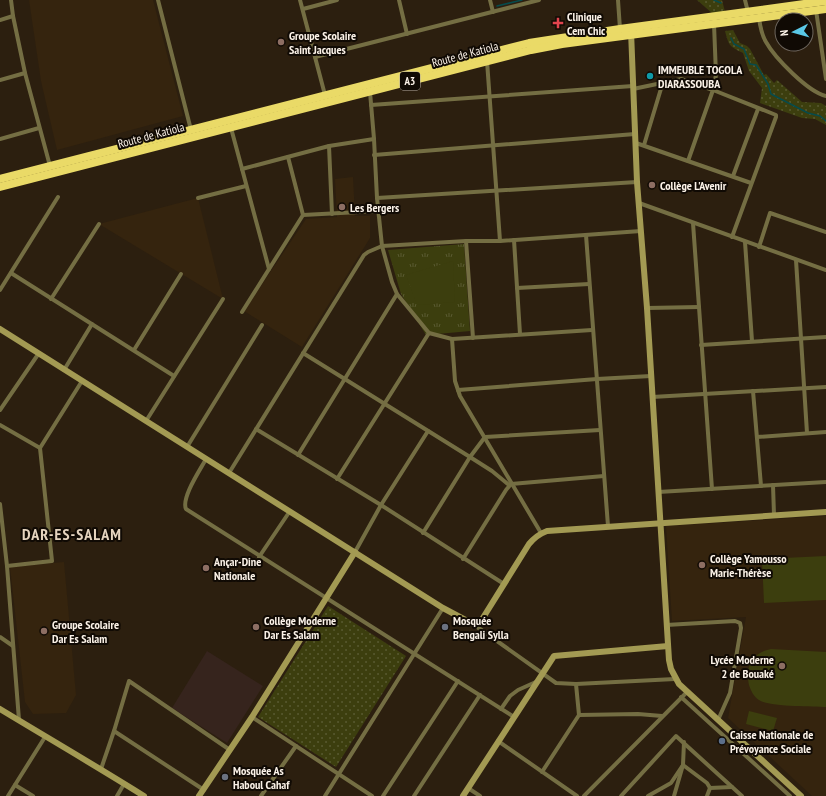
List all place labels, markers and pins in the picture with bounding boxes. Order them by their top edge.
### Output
place label: Clinique Cem Chic [567,9,606,38]
marker: Clinique Cem Chic [552,17,564,29]
place label: Groupe Scolaire Saint Jacques [289,28,356,57]
marker: Groupe Scolaire Saint Jacques [276,37,286,47]
place label: IMMEUBLE TOGOLA DIARASSOUBA [658,62,743,91]
marker: IMMEUBLE TOGOLA DIARASSOUBA [645,71,655,81]
place label: Collège L'Avenir [660,178,727,193]
marker: Collège L'Avenir [647,180,657,190]
place label: Les Bergers [350,200,399,215]
marker: Les Bergers [337,202,347,212]
place label: Collège Yamousso Marie-Thérèse [710,551,787,580]
place label: Ançar-Dine Nationale [213,554,261,583]
marker: Collège Yamousso Marie-Thérèse [697,560,707,570]
marker: Ançar-Dine Nationale [201,563,211,573]
place label: Collège Moderne Dar Es Salam [264,613,336,642]
place label: Mosquée Bengali Sylla [453,613,509,642]
place label: Groupe Scolaire Dar Es Salam [52,617,119,646]
marker: Collège Moderne Dar Es Salam [251,622,261,632]
marker: Mosquée Bengali Sylla [440,622,450,632]
marker: Groupe Scolaire Dar Es Salam [39,626,49,636]
place label: Lycée Moderne 2 de Bouaké [710,652,774,681]
marker: Lycée Moderne 2 de Bouaké [777,661,787,671]
place label: Caisse Nationale de Prévoyance Sociale [730,727,813,756]
marker: Caisse Nationale de Prévoyance Sociale [717,736,727,746]
place label: Mosquée As Haboul Cahaf [233,763,290,792]
marker: Mosquée As Haboul Cahaf [220,772,230,782]

